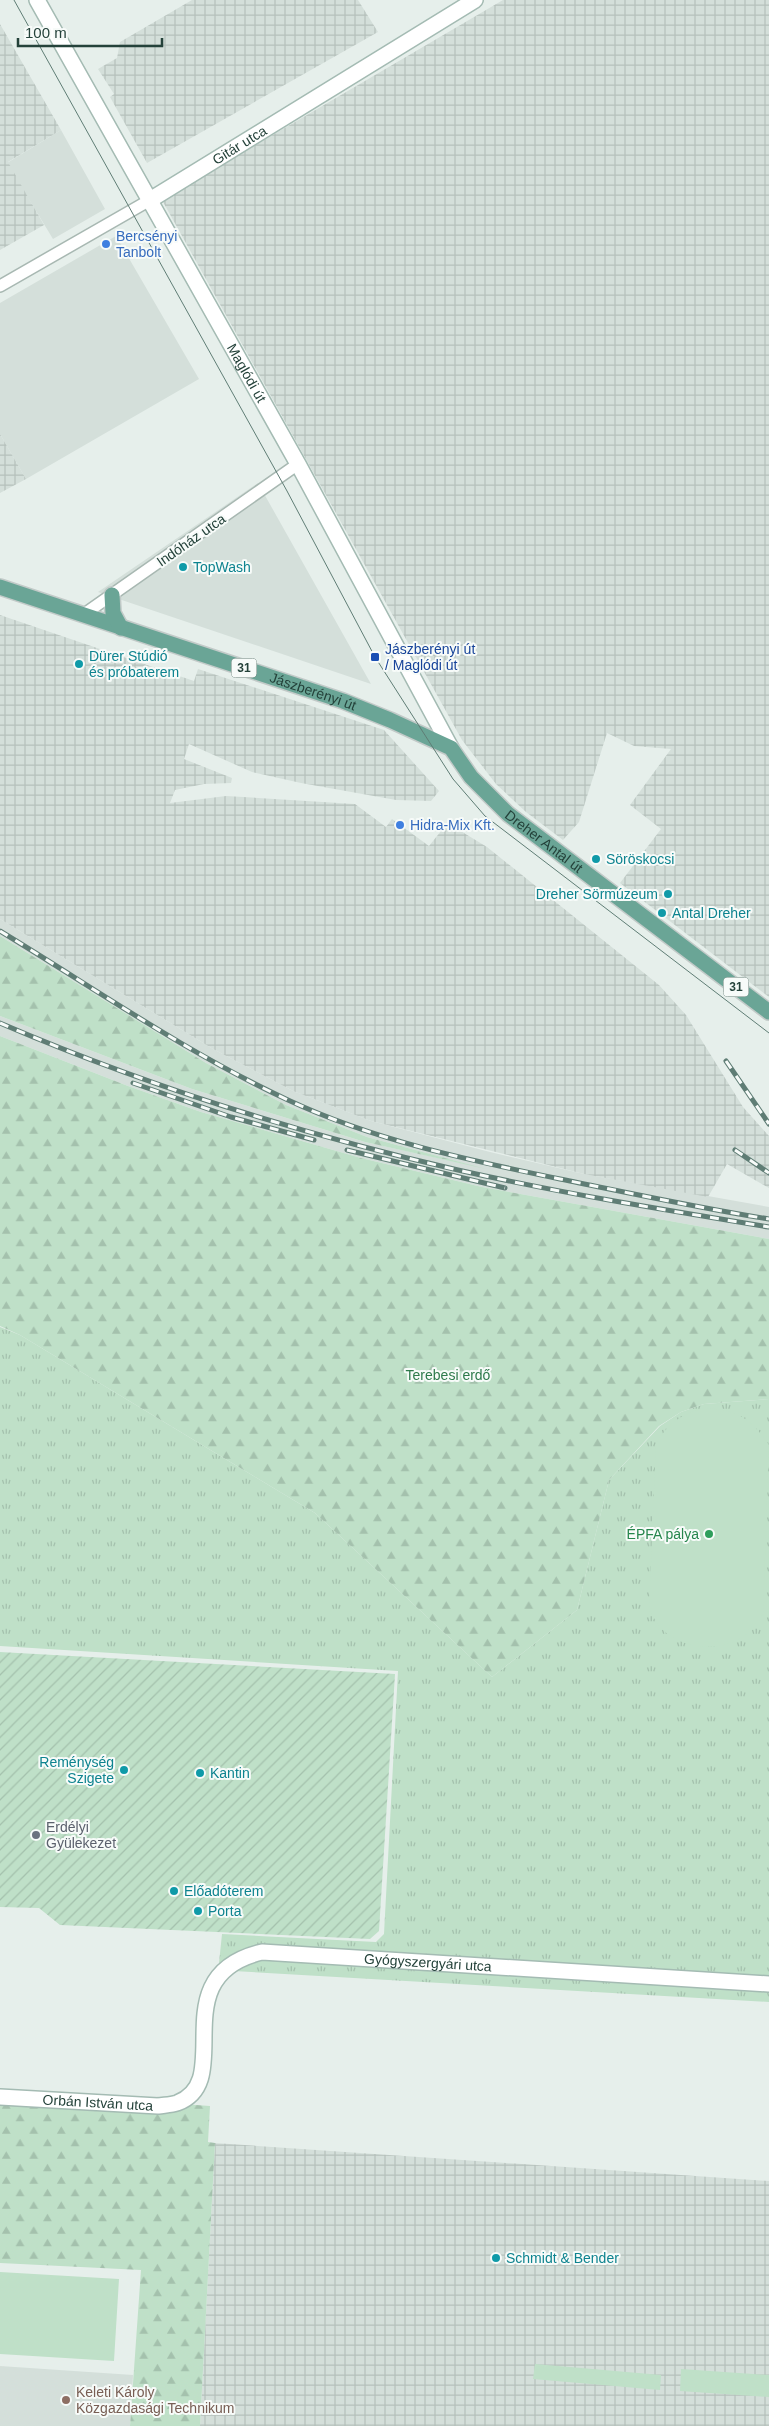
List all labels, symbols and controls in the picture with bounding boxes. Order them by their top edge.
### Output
scale bar [18,15,161,47]
text: 100 m [25,24,67,41]
street label: Gitár utca [209,122,270,168]
place label: Bercsényi Tanbolt [116,228,177,260]
marker: Bercsényi Tanbolt [100,238,112,250]
street label: Maglódi út [224,341,270,405]
street label: Indóház utca [154,510,229,570]
place label: TopWash [193,559,251,575]
marker: TopWash [177,561,189,573]
place label: Jászberényi út / Maglódi út [385,641,475,673]
place label: Dürer Stúdió és próbaterem [89,648,179,680]
marker: Jászberényi út / Maglódi út [369,651,381,663]
marker: Dürer Stúdió és próbaterem [73,658,85,670]
road number: 31 [232,658,256,678]
street label: Jászberényi út [268,669,359,714]
street label: Dreher Antal út [502,807,586,876]
place label: Hidra-Mix Kft. [410,817,495,833]
marker: Hidra-Mix Kft. [394,819,406,831]
place label: Söröskocsi [606,851,674,867]
marker: Söröskocsi [590,853,602,865]
place label: Dreher Sörmúzeum [536,886,658,902]
marker: Dreher Sörmúzeum [662,888,674,900]
place label: Antal Dreher [672,905,751,921]
marker: Antal Dreher [656,907,668,919]
road number: 31 [724,978,748,996]
park label: Terebesi erdő [406,1367,491,1383]
place label: ÉPFA pálya [627,1526,699,1542]
marker: ÉPFA pálya [703,1528,715,1540]
place label: Reménység Szigete [39,1754,114,1786]
marker: Reménység Szigete [118,1764,130,1776]
place label: Kantin [210,1765,250,1781]
marker: Kantin [194,1767,206,1779]
place label: Erdélyi Gyülekezet [46,1819,116,1851]
marker: Erdélyi Gyülekezet [30,1829,42,1841]
place label: Előadóterem [184,1883,263,1899]
marker: Előadóterem [168,1885,180,1897]
place label: Porta [208,1903,242,1919]
marker: Porta [192,1905,204,1917]
street label: Gyógyszergyári utca [364,1950,492,1974]
street label: Orbán István utca [42,2091,154,2114]
place label: Schmidt & Bender [506,2250,619,2266]
marker: Schmidt & Bender [490,2252,502,2264]
place label: Keleti Károly Közgazdasági Technikum [76,2384,235,2416]
marker: Keleti Károly Közgazdasági Technikum [60,2394,72,2406]

